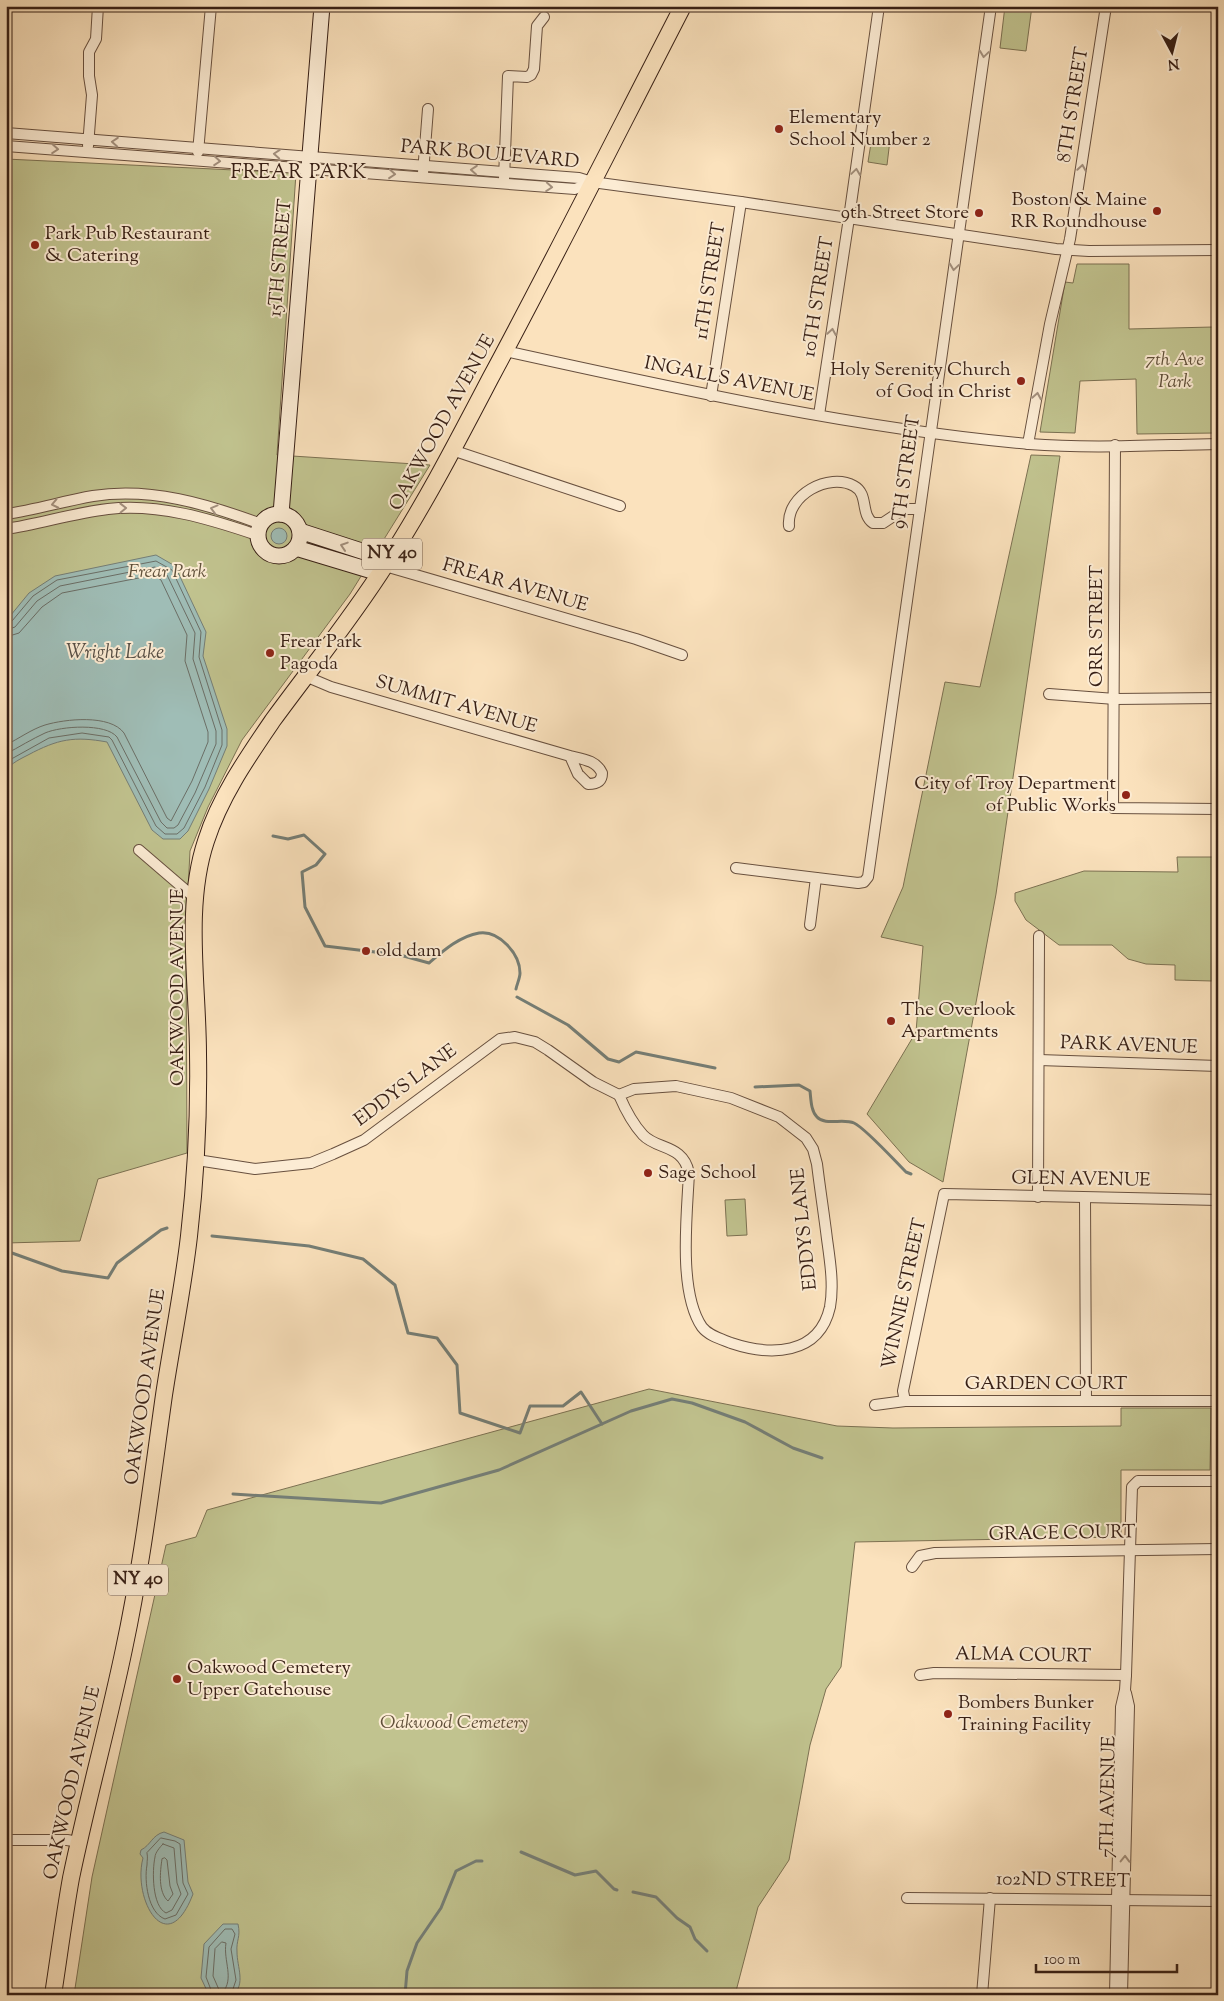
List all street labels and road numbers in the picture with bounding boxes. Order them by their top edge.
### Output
street label: 8TH STREET [1052,45,1096,165]
street label: PARK BOULEVARD [400,134,580,176]
street label: 15TH STREET [262,198,300,318]
street label: 11TH STREET [688,220,734,342]
street label: 10TH STREET [796,235,842,359]
street label: OAKWOOD AVENUE [383,329,503,516]
street label: INGALLS AVENUE [642,350,817,410]
street label: 9TH STREET [886,413,928,531]
road number: NY 40 [362,538,422,570]
street label: FREAR AVENUE [439,552,592,620]
street label: ORR STREET [1084,565,1111,687]
street label: SUMMIT AVENUE [372,669,541,741]
street label: OAKWOOD AVENUE [165,888,192,1086]
street label: PARK AVENUE [1060,1030,1199,1062]
street label: EDDYS LANE [349,1038,464,1134]
street label: GLEN AVENUE [1011,1165,1151,1195]
street label: EDDYS LANE [785,1166,825,1292]
street label: WINNIE STREET [876,1216,934,1372]
street label: OAKWOOD AVENUE [119,1287,173,1487]
street label: GARDEN COURT [965,1371,1127,1398]
street label: GRACE COURT [988,1519,1136,1549]
road number: NY 40 [108,1564,168,1596]
street label: ALMA COURT [955,1641,1091,1671]
street label: OAKWOOD AVENUE [38,1683,109,1882]
street label: 7TH AVENUE [1094,1735,1124,1858]
street label: 102ND STREET [996,1866,1130,1896]

